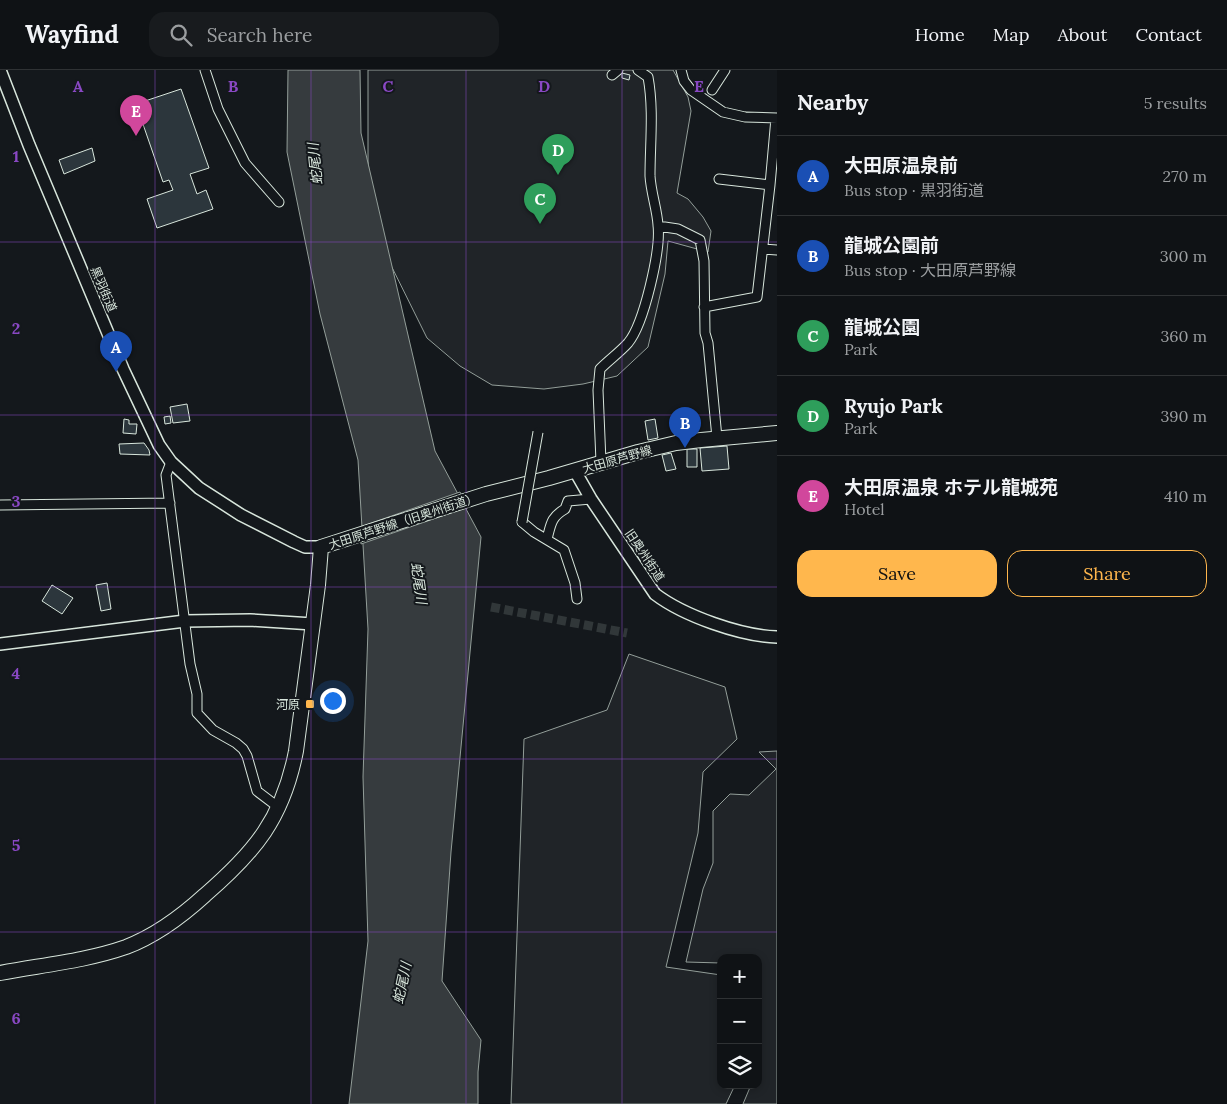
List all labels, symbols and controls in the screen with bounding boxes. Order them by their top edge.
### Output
search box [149,12,499,57]
text: Wayfind [25,19,119,50]
icon: search [167,21,195,49]
text: Search here [207,23,312,47]
text: Home [915,23,965,46]
text: Map [993,23,1029,46]
text: About [1057,23,1107,46]
text: Contact [1135,23,1202,46]
text: A [73,76,84,96]
text: B [228,76,239,96]
text: C [382,76,394,96]
text: D [538,76,550,96]
text: E [694,76,704,96]
text: Nearby [797,89,868,116]
text: 5 results [1144,93,1207,113]
pin: E [120,95,152,136]
pin: D [542,134,574,175]
water label: 蛇尾川 [304,140,326,186]
text: 1 [13,146,19,166]
text: 大田原温泉前 [844,153,958,177]
text: A [808,166,818,186]
text: 270 m [1163,166,1207,186]
text: Bus stop · 黒羽街道 [844,180,984,200]
pin: C [524,183,556,224]
text: 龍城公園前 [844,233,939,257]
text: B [808,246,818,266]
text: 300 m [1160,246,1207,266]
text: Bus stop · 大田原芦野線 [844,260,1016,280]
street label: 黒羽街道 [88,264,120,314]
text: 龍城公園 [844,315,920,339]
text: 2 [12,318,20,338]
text: C [807,326,819,346]
text: 360 m [1160,326,1207,346]
pin: A [100,331,132,372]
text: Park [844,339,877,359]
text: Ryujo Park [844,394,943,418]
text: D [807,406,819,426]
text: 390 m [1160,406,1207,426]
pin: B [669,407,701,448]
text: Park [844,418,877,438]
street label: 大田原芦野線 [580,442,654,476]
text: 大田原温泉 ホテル龍城苑 [844,475,1058,499]
text: E [808,486,818,506]
text: 410 m [1164,486,1207,506]
street label: 大田原芦野線（旧奥州街道） [326,490,480,552]
text: 3 [12,491,21,511]
text: Hotel [844,499,885,519]
street label: 旧奥州街道 [622,526,668,584]
button: Save [797,550,997,597]
button: Share [1007,550,1207,597]
water label: 蛇尾川 [407,561,431,607]
text: 4 [12,663,21,683]
your location [320,688,346,714]
place label: 河原 [276,697,300,712]
marker: 河原 [304,698,316,710]
text: 5 [12,835,21,855]
map controls [717,954,762,1089]
button: + [717,954,762,999]
water label: 蛇尾川 [389,959,416,1005]
button: − [717,999,762,1044]
text: 6 [11,1008,21,1028]
button: layers [717,1044,762,1089]

